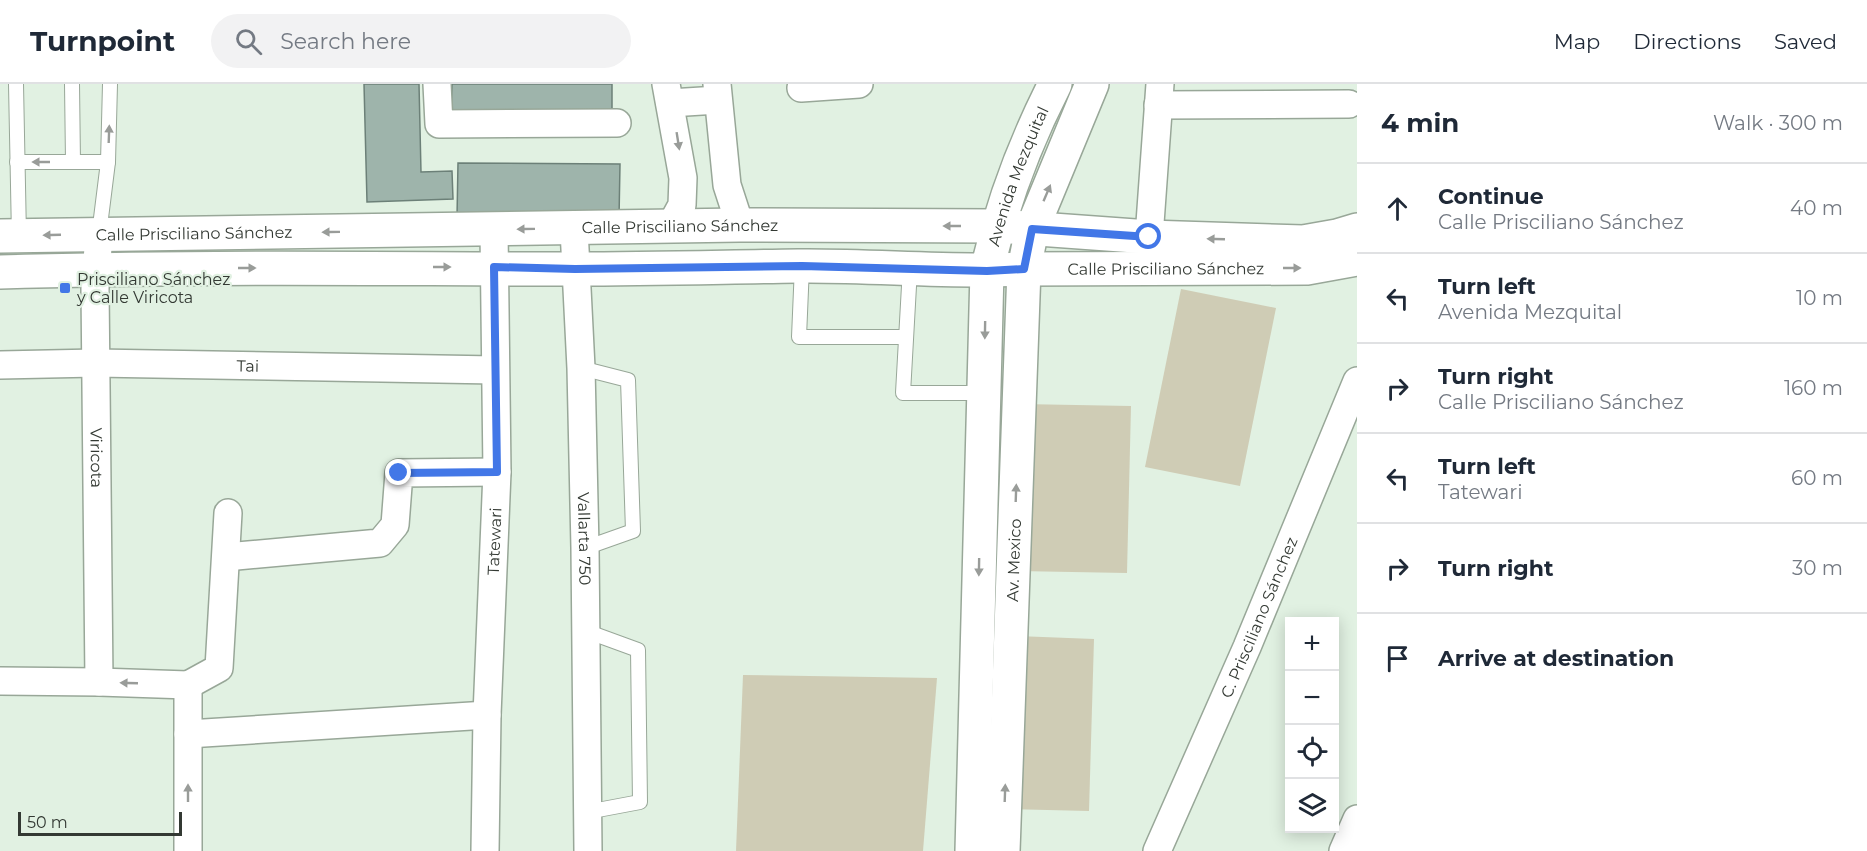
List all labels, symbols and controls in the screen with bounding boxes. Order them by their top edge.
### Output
search box [211,14,631,68]
text: Turnpoint [30,24,175,58]
icon: search [232,25,265,58]
text: Search here [280,28,411,55]
text: Map [1554,29,1600,54]
text: Directions [1633,29,1741,54]
text: Saved [1774,29,1837,54]
street label: Avenida Mezquital [984,103,1053,248]
text: 4 min [1381,107,1459,139]
text: Walk · 300 m [1713,111,1843,135]
one-way arrow [104,124,113,143]
one-way arrow [673,132,682,151]
one-way arrow [32,157,51,167]
text: Continue [1438,183,1544,210]
one-way arrow [1042,184,1052,202]
icon: ahead [1381,192,1414,225]
text: 40 m [1790,196,1843,220]
text: Calle Prisciliano Sánchez [1438,210,1684,234]
street label: Calle Prisciliano Sánchez [581,216,778,237]
one-way arrow [943,221,962,231]
street label: Calle Prisciliano Sánchez [95,223,292,245]
route start [1135,223,1161,249]
one-way arrow [517,224,536,234]
one-way arrow [322,227,341,237]
one-way arrow [43,230,62,240]
one-way arrow [1207,234,1226,244]
street label: Calle Prisciliano Sánchez [1067,259,1264,279]
one-way arrow [433,262,452,272]
one-way arrow [238,263,257,273]
one-way arrow [1283,263,1302,273]
place label: Prisciliano Sánchez y Calle Viricota [76,270,230,307]
text: Turn left [1438,273,1536,300]
marker: Prisciliano Sánchez y Calle Viricota [58,281,72,295]
icon: left [1381,282,1414,315]
text: 10 m [1796,286,1843,310]
text: Avenida Mezquital [1438,300,1622,324]
one-way arrow [981,320,990,339]
street label: Tai [237,356,259,376]
text: Turn right [1438,363,1553,390]
icon: right [1381,372,1414,405]
text: 160 m [1784,376,1843,400]
text: Calle Prisciliano Sánchez [1438,390,1684,414]
street label: Viricota [86,428,106,488]
text: Turn left [1438,453,1536,480]
route end [385,459,411,485]
icon: left [1381,462,1414,495]
text: 60 m [1791,466,1843,490]
text: Tatewari [1438,480,1523,504]
one-way arrow [1011,483,1020,502]
street label: Vallarta 750 [574,492,594,585]
street label: Tatewari [484,507,506,575]
street label: Av. Mexico [1003,518,1025,602]
street label: C. Prisciliano Sánchez [1217,534,1301,701]
icon: right [1381,552,1414,585]
text: Turn right [1438,555,1553,582]
text: 30 m [1792,556,1843,580]
one-way arrow [975,557,984,576]
map controls [1285,617,1339,833]
button: + [1285,617,1339,671]
icon: arrive [1381,642,1414,675]
text: Arrive at destination [1438,645,1674,672]
button: − [1285,671,1339,725]
one-way arrow [120,678,139,687]
button: locate [1285,725,1339,779]
button: layers [1285,779,1339,833]
one-way arrow [183,783,193,802]
one-way arrow [1001,783,1010,802]
scale bar [18,809,182,836]
text: 50 m [27,813,68,832]

